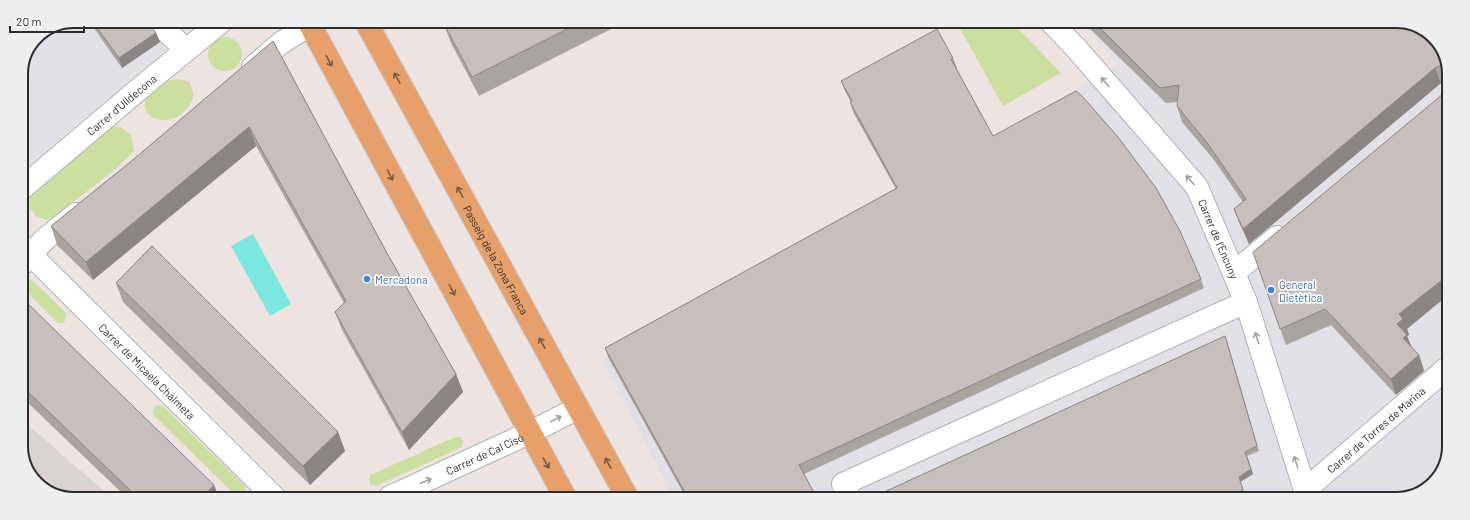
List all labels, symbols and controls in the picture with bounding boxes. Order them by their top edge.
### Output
scale bar [10,8,84,34]
text: 20 m [16,14,42,28]
one-way arrow [326,54,333,66]
street label: Carrer d'Ulldecona [84,71,158,137]
one-way arrow [393,72,400,84]
one-way arrow [1101,76,1110,87]
one-way arrow [387,169,395,181]
one-way arrow [1186,175,1195,185]
one-way arrow [455,186,463,198]
street label: Carrer de l'Encuny [1196,197,1242,280]
street label: Passeig de la Zona Franca [461,203,532,316]
place label: Mercadona [375,273,428,286]
marker: Mercadona [362,274,372,284]
place label: General Dietètica [1279,278,1322,304]
one-way arrow [448,284,456,296]
marker: General Dietètica [1266,285,1276,295]
street label: Carrer de Micaela Chalmeta [97,320,198,421]
one-way arrow [1253,331,1260,344]
one-way arrow [538,337,546,349]
street label: Carrer de Torres de Marina [1324,384,1427,475]
one-way arrow [550,415,562,423]
street label: Carrer de Cal Cisó [444,430,525,477]
one-way arrow [1292,455,1299,468]
one-way arrow [543,457,550,469]
one-way arrow [604,457,612,469]
one-way arrow [420,477,432,484]

